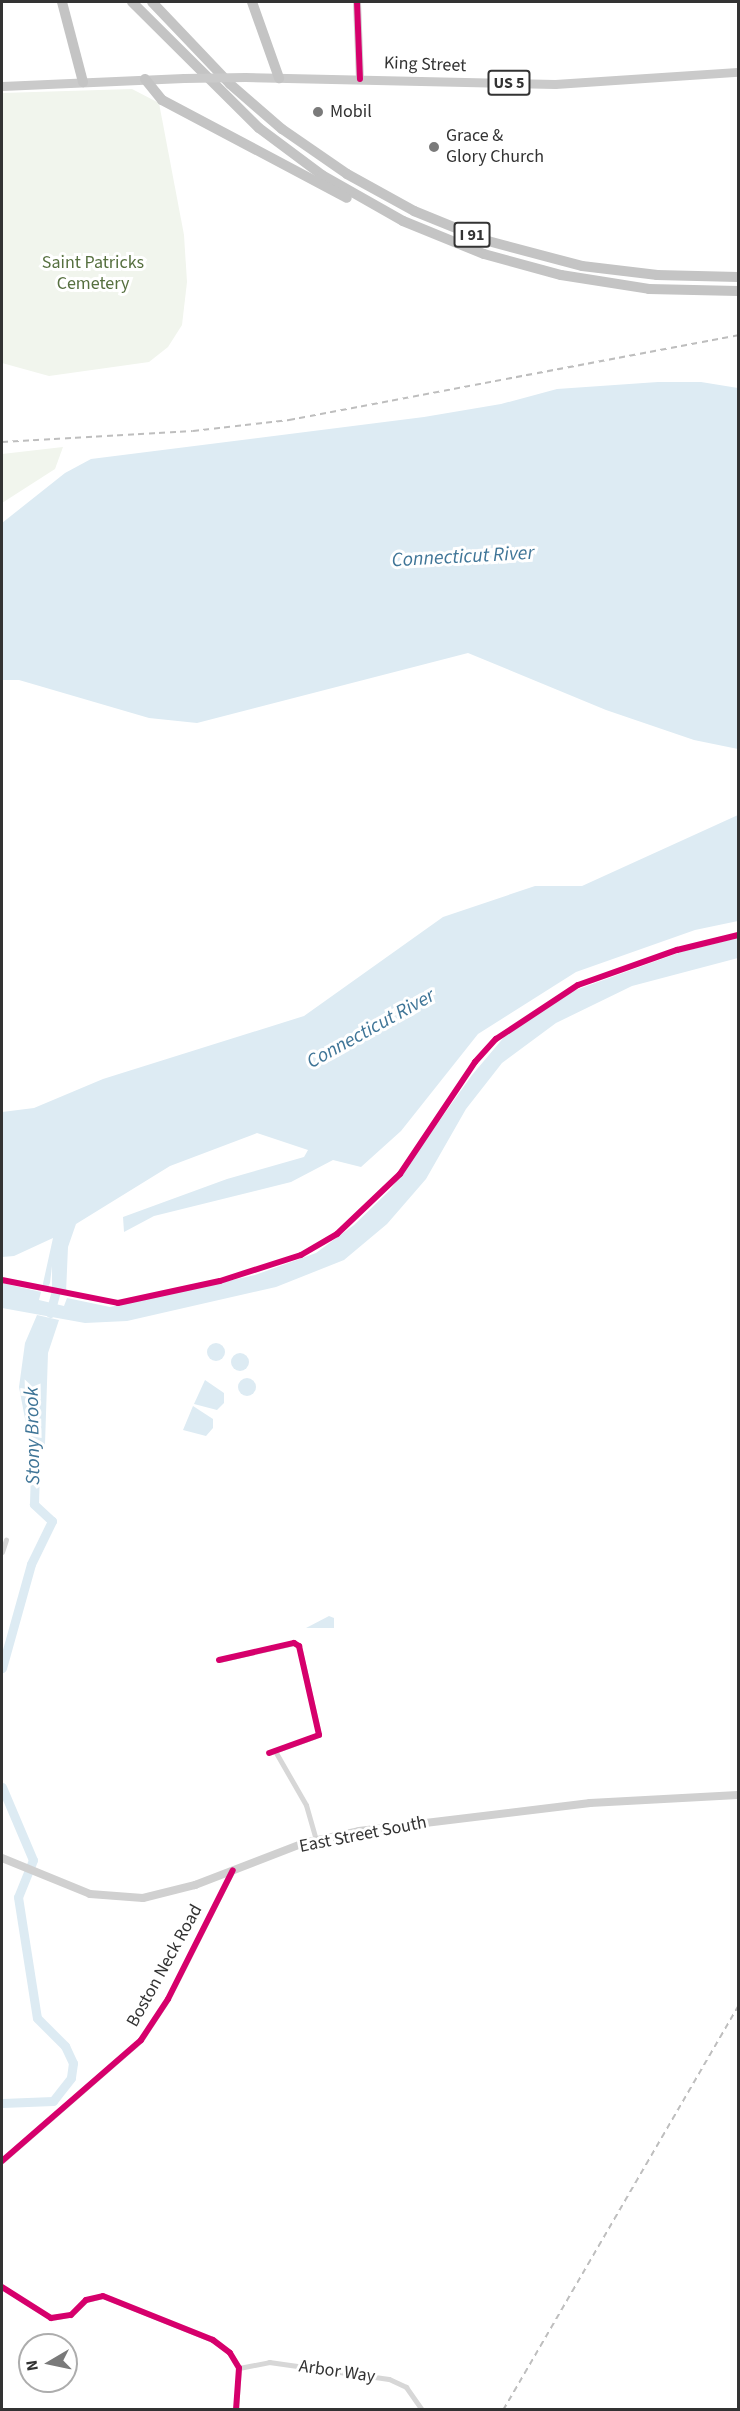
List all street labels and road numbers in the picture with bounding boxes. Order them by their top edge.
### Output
street label: King Street [383,53,467,77]
road number: US 5 [486,70,532,96]
road number: I 91 [452,222,492,248]
street label: East Street South [298,1812,428,1858]
street label: Boston Neck Road [122,1901,208,2031]
street label: Arbor Way [297,2356,377,2388]

